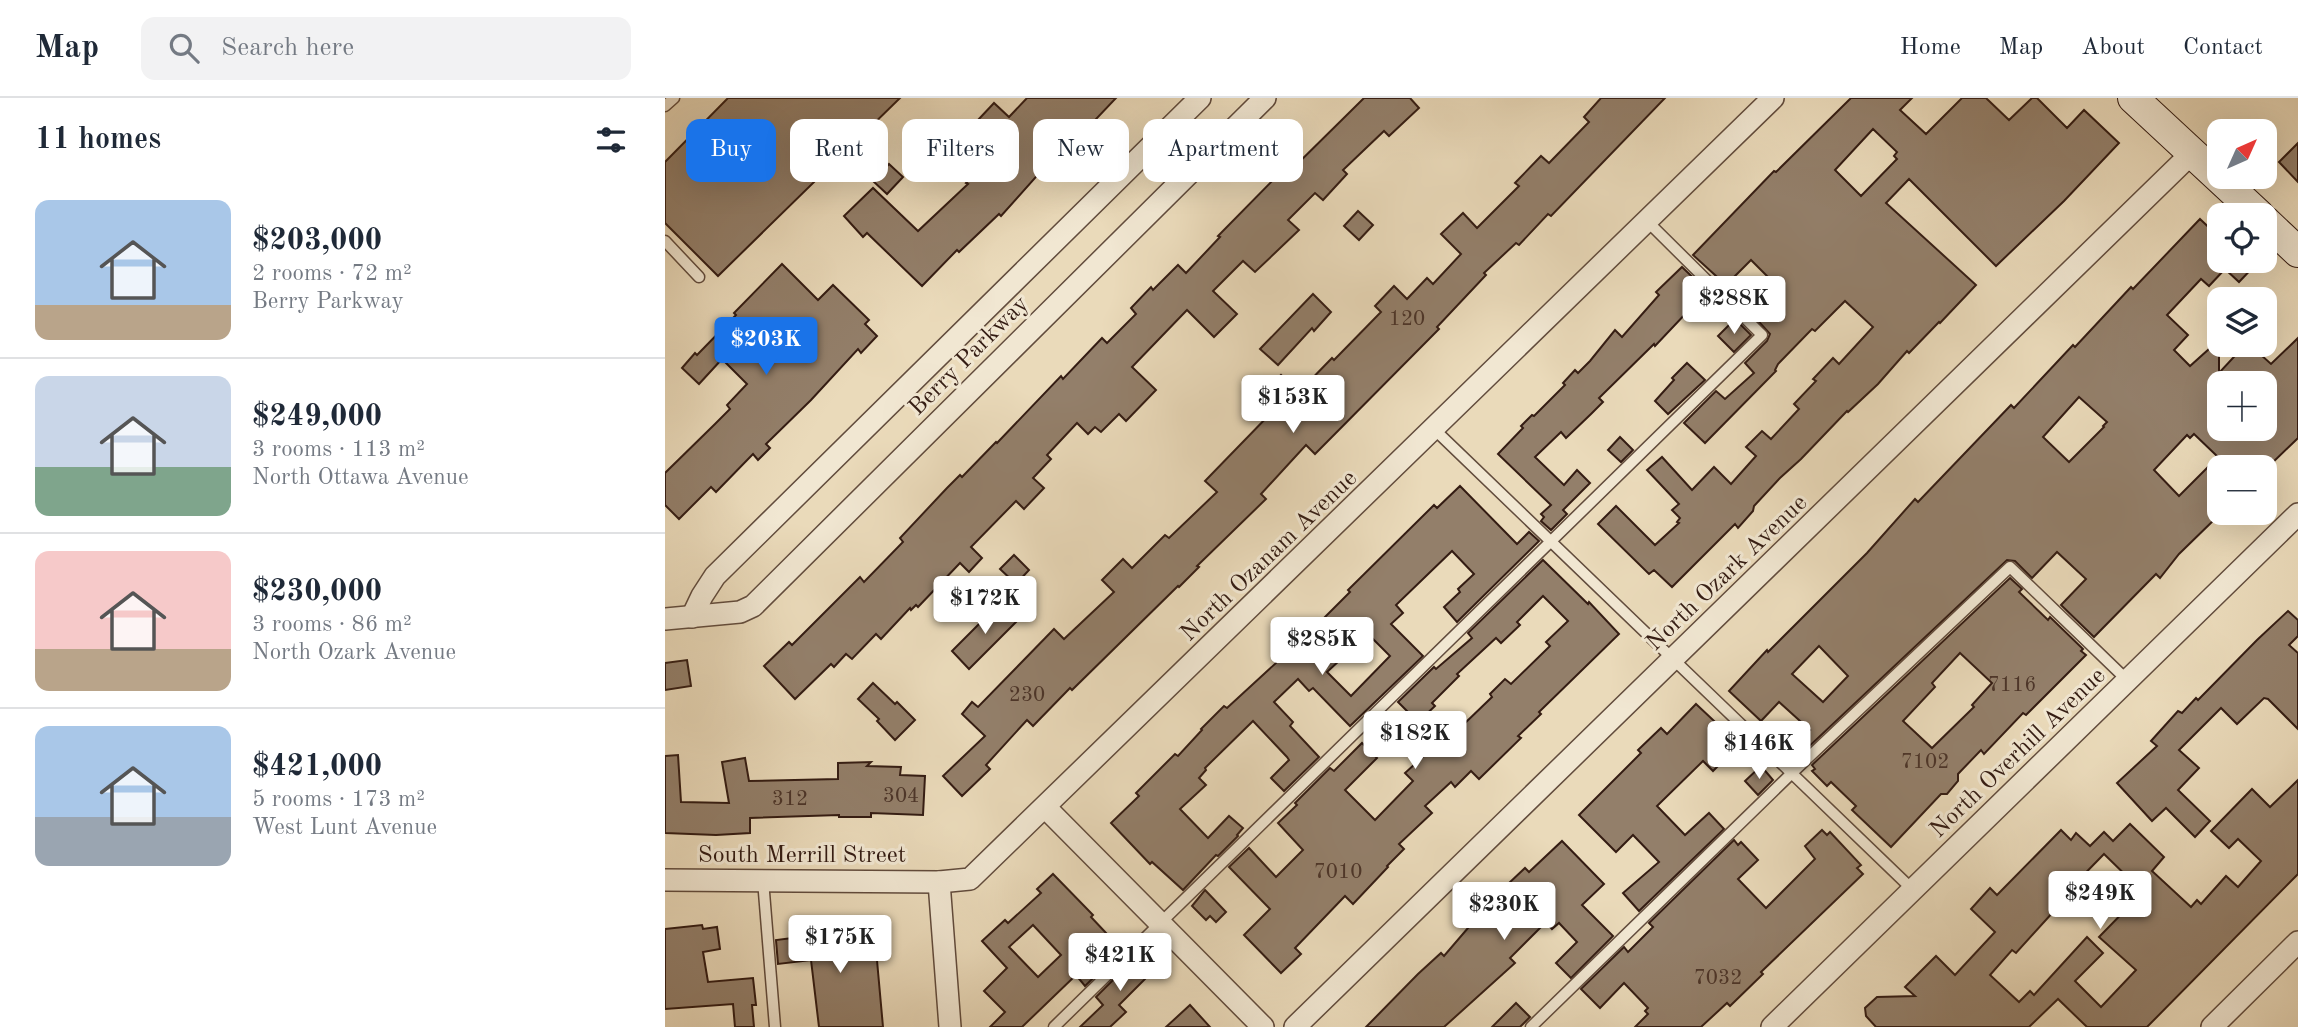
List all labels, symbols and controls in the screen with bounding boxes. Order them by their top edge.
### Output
search box [141,17,631,80]
icon: search [165,29,203,67]
text: Map [35,32,99,65]
text: Search here [221,35,354,61]
text: Home [1900,36,1961,60]
text: Map [1999,36,2043,60]
text: About [2081,36,2145,60]
text: Contact [2183,36,2263,60]
chip: Buy [686,119,776,182]
chip: Rent [790,119,888,182]
chip: Filters [902,119,1019,182]
chip: New [1033,119,1129,182]
chip: Apartment [1143,119,1303,182]
north arrow [2207,119,2277,189]
map controls [2207,119,2277,525]
icon: filters [592,121,630,159]
text: 11 homes [35,125,161,155]
button: locate [2207,203,2277,273]
text: $203,000 [252,226,382,256]
icon: home [91,228,175,312]
text: 2 rooms · 72 m² [252,262,412,285]
pin: $288K [1685,276,1783,336]
text: $288K [1698,287,1770,310]
button: layers [2207,287,2277,357]
text: Berry Parkway [252,290,404,313]
street label: Berry Parkway [905,292,1034,421]
house number: 120 [1389,309,1425,330]
pin: $203K [717,317,815,377]
text: $203K [730,328,802,351]
button: + [2207,371,2277,441]
pin: $153K [1244,376,1342,435]
text: $153K [1257,386,1329,409]
text: $249,000 [252,402,382,432]
icon: home [91,404,175,488]
text: 3 rooms · 113 m² [252,438,425,461]
button: − [2207,455,2277,525]
text: North Ottawa Avenue [252,466,469,489]
street label: North Ozanam Avenue [1177,466,1362,646]
street label: North Ozark Avenue [1642,491,1812,656]
pin: $172K [936,576,1034,636]
text: $230,000 [252,577,382,607]
icon: home [91,579,175,663]
text: $172K [949,587,1021,610]
text: 3 rooms · 86 m² [252,613,412,636]
pin: $285K [1273,618,1371,677]
text: $285K [1286,628,1358,651]
text: North Ozark Avenue [252,641,456,664]
street label: North Overhill Avenue [1926,664,2111,843]
house number: 7116 [1988,675,2036,696]
house number: 230 [1009,685,1045,706]
pin: $182K [1366,712,1464,771]
text: $182K [1379,722,1451,745]
pin: $146K [1710,722,1808,781]
text: $146K [1723,732,1795,755]
text: $421,000 [252,752,382,782]
house number: 7102 [1901,752,1949,773]
icon: home [91,754,175,838]
house number: 304 [883,786,919,807]
text: 5 rooms · 173 m² [252,788,425,811]
house number: 312 [772,789,808,810]
text: West Lunt Avenue [252,816,437,839]
street label: South Merrill Street [698,844,906,868]
house number: 7010 [1314,862,1362,883]
pin: $249K [2051,872,2149,931]
pin: $230K [1455,882,1553,942]
text: $249K [2064,882,2136,905]
text: $230K [1468,893,1540,916]
pin: $175K [791,916,889,975]
text: $175K [804,926,876,949]
pin: $421K [1071,934,1169,993]
text: $421K [1084,944,1156,967]
house number: 7032 [1694,968,1742,989]

